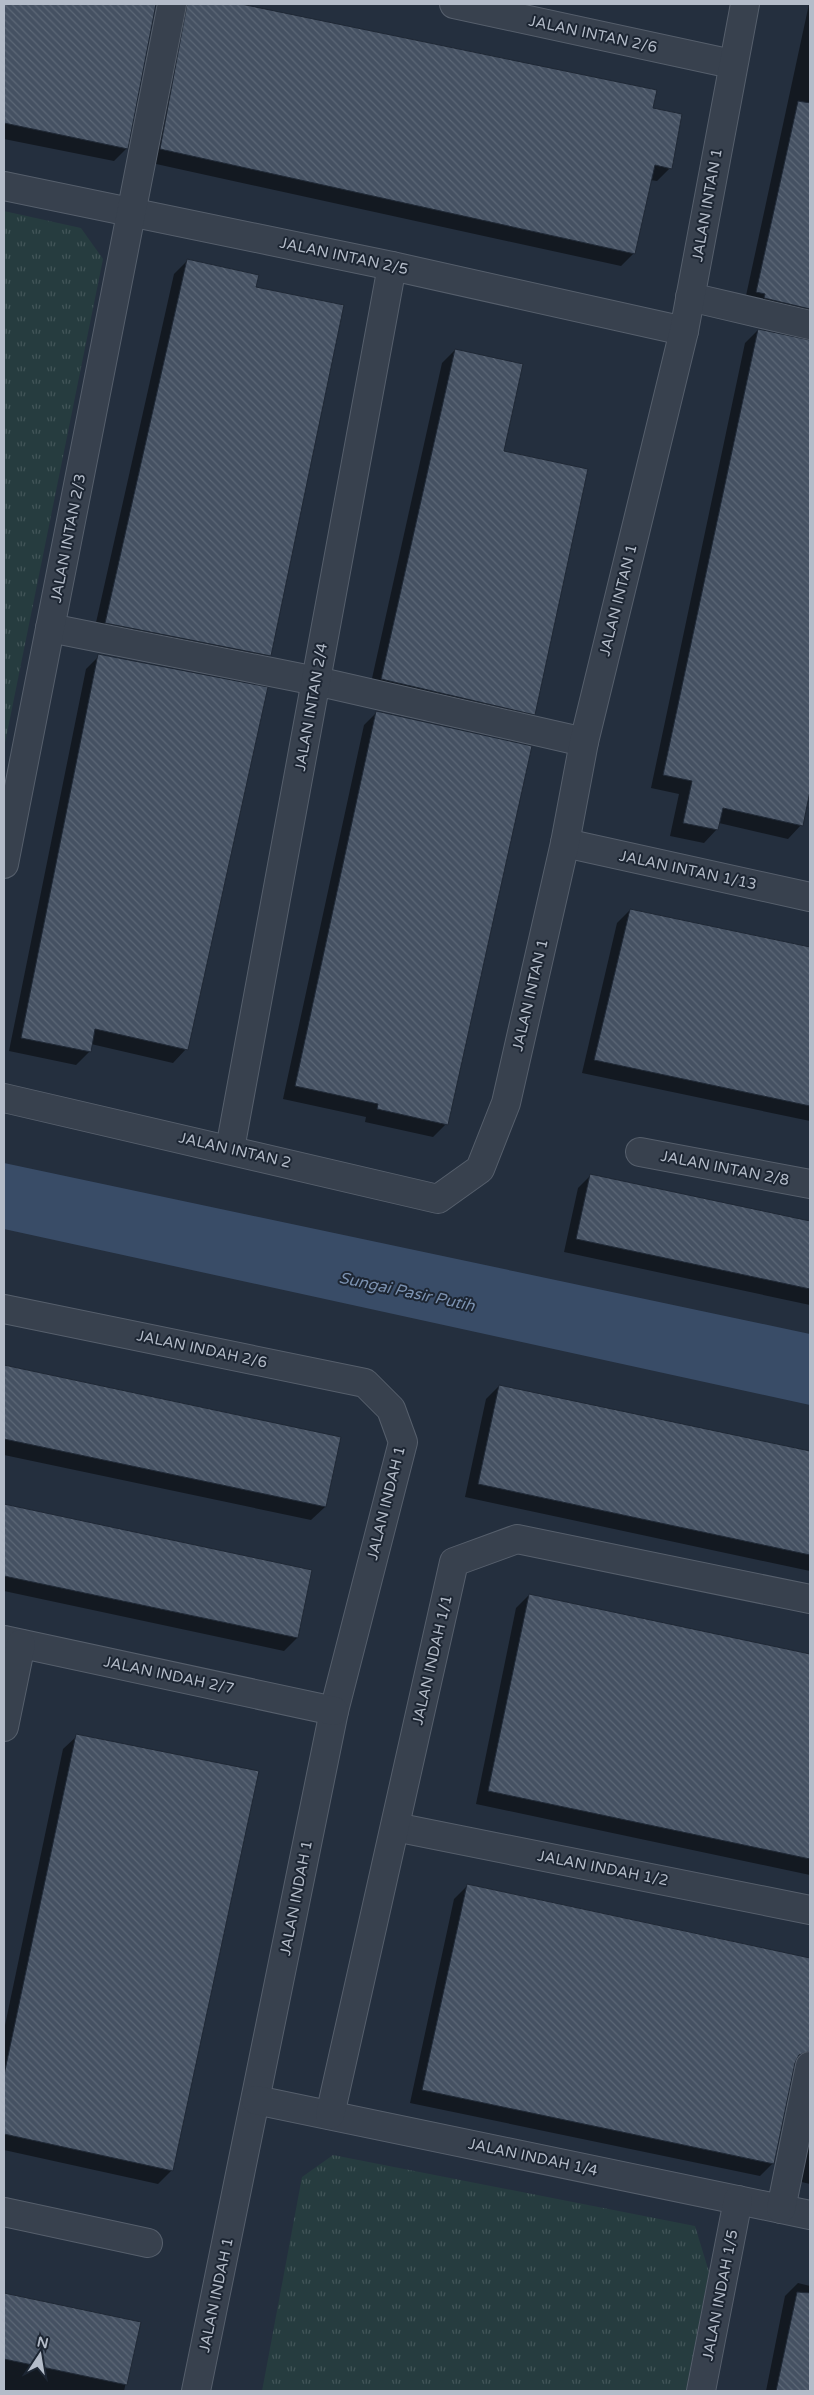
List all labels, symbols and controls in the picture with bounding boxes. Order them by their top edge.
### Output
street label: JALAN INTAN 2/6 [527,12,659,56]
street label: JALAN INTAN 1 [688,147,726,263]
street label: JALAN INTAN 2/5 [278,234,410,278]
street label: JALAN INTAN 2/3 [47,472,89,604]
street label: JALAN INTAN 1 [595,542,641,658]
street label: JALAN INTAN 2/4 [291,641,331,773]
street label: JALAN INTAN 1/13 [618,847,758,893]
street label: JALAN INTAN 1 [508,937,552,1053]
street label: JALAN INTAN 2 [177,1128,293,1172]
street label: JALAN INTAN 2/8 [659,1147,791,1189]
water label: Sungai Pasir Putih [337,1268,478,1316]
street label: JALAN INDAH 2/6 [135,1326,269,1372]
street label: JALAN INDAH 1 [363,1444,409,1562]
street label: JALAN INDAH 1/1 [408,1593,456,1727]
street label: JALAN INDAH 2/7 [102,1652,236,1698]
street label: JALAN INDAH 1 [276,1839,316,1957]
street label: JALAN INDAH 1/2 [536,1846,670,1890]
street label: JALAN INDAH 1/4 [467,2134,599,2180]
street label: JALAN INDAH 1/5 [698,2228,742,2362]
street label: JALAN INDAH 1 [195,2236,237,2354]
north arrow [15,2330,65,2380]
text: N [35,2333,50,2352]

